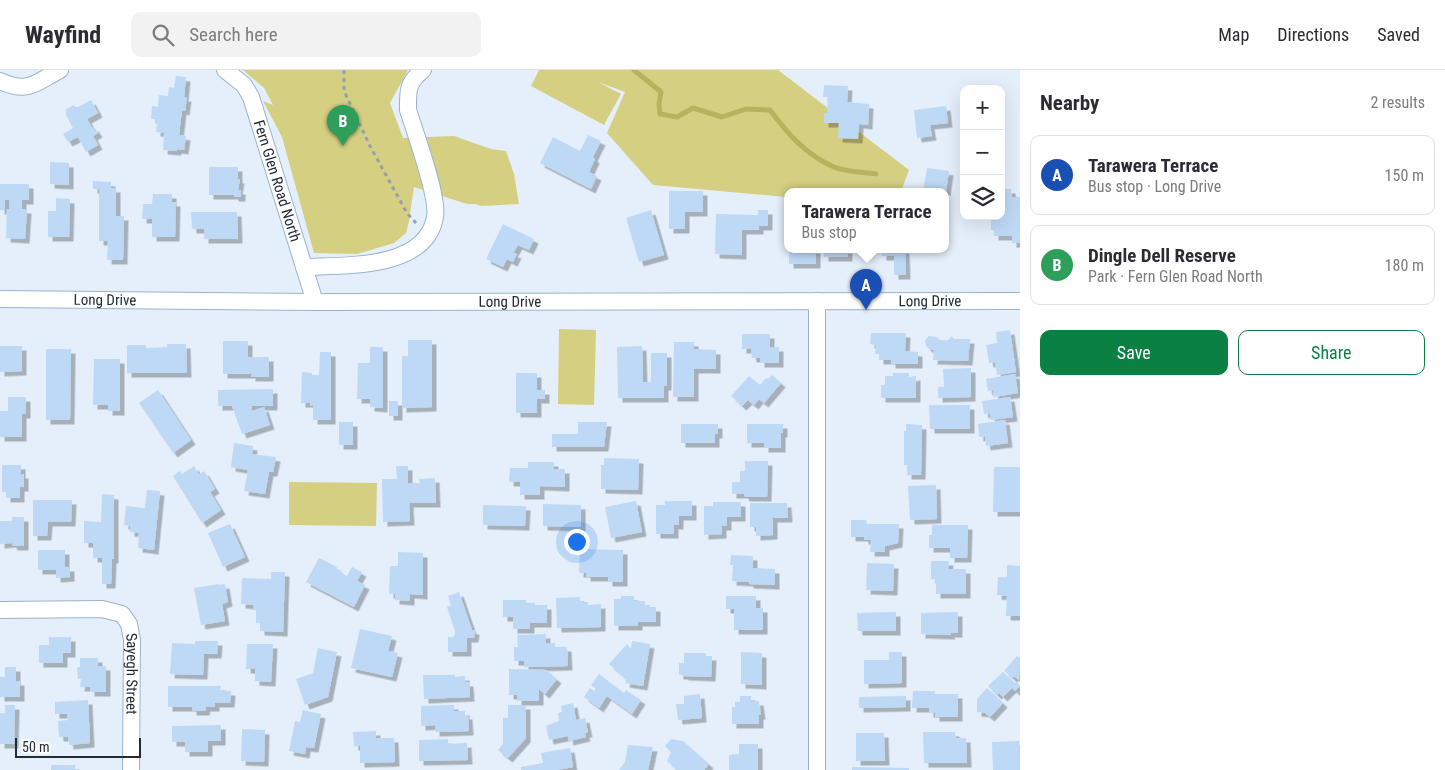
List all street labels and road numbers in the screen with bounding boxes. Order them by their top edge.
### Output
street label: Fern Glen Road North [250,118,305,244]
street label: Long Drive [74,291,136,309]
street label: Long Drive [899,292,961,310]
street label: Long Drive [479,293,541,311]
street label: Sayegh Street [122,632,141,715]

